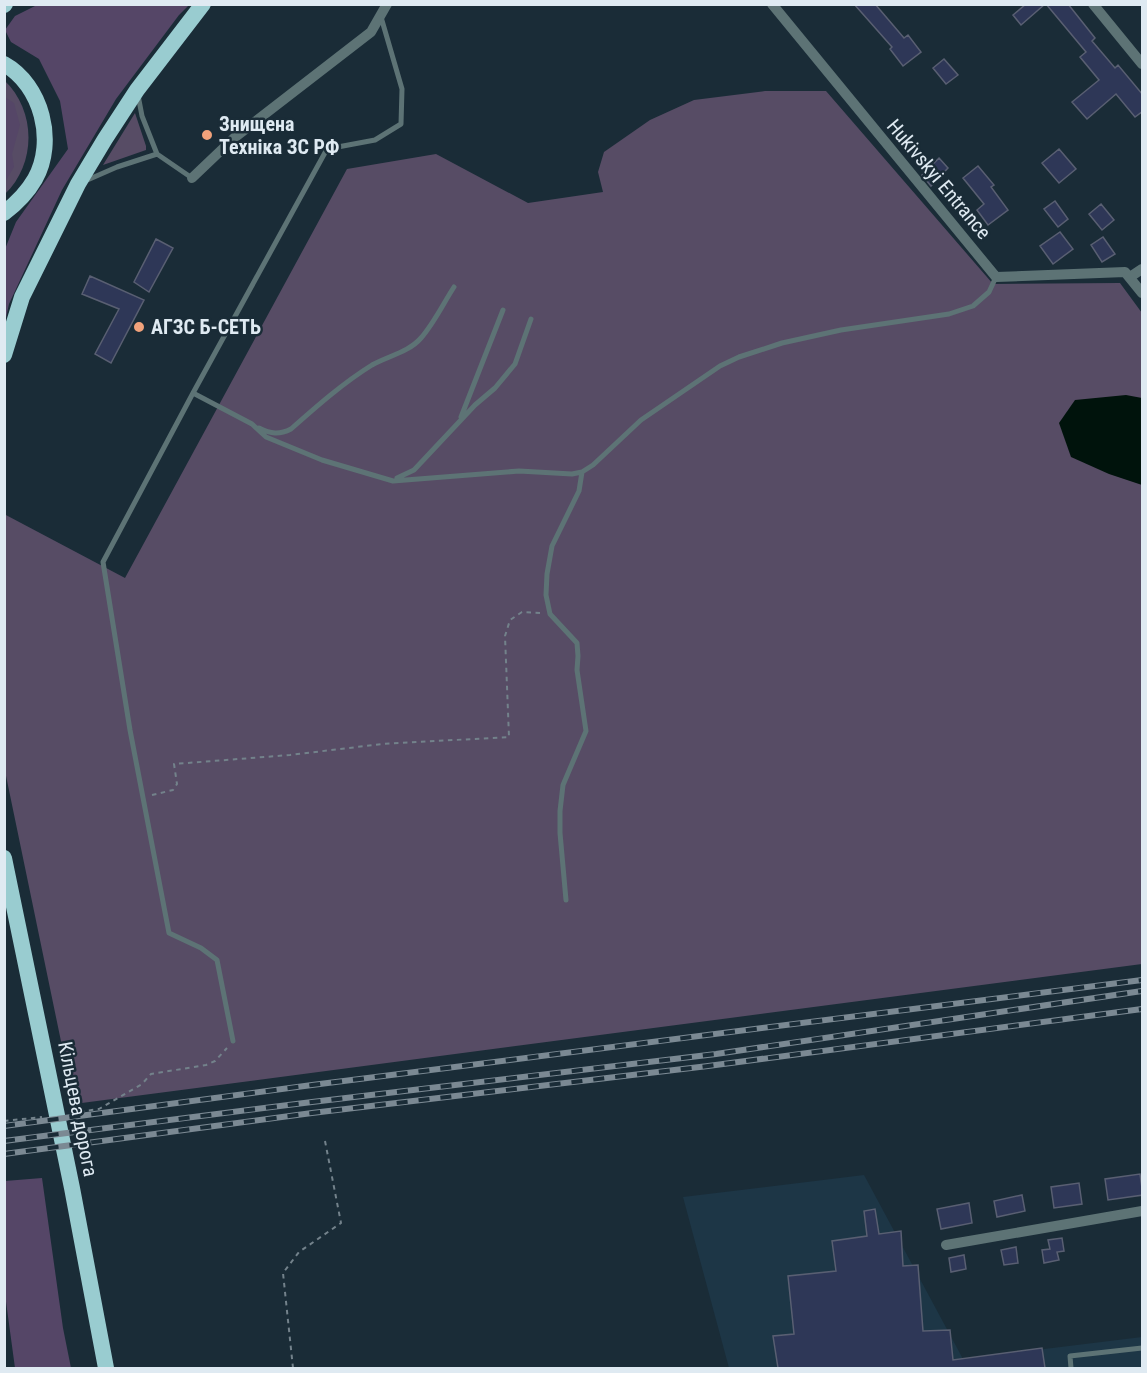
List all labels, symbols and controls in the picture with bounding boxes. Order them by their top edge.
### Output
place label: Знищена Техніка ЗС РФ [219,112,339,159]
street label: Hukivskyi Entrance [882,114,996,244]
marker: Знищена Техніка ЗС РФ [200,128,214,142]
place label: АГЗС Б-СЕТЬ [151,315,261,339]
marker: АГЗС Б-СЕТЬ [132,320,146,334]
street label: Кільцева дорога [53,1039,103,1179]

